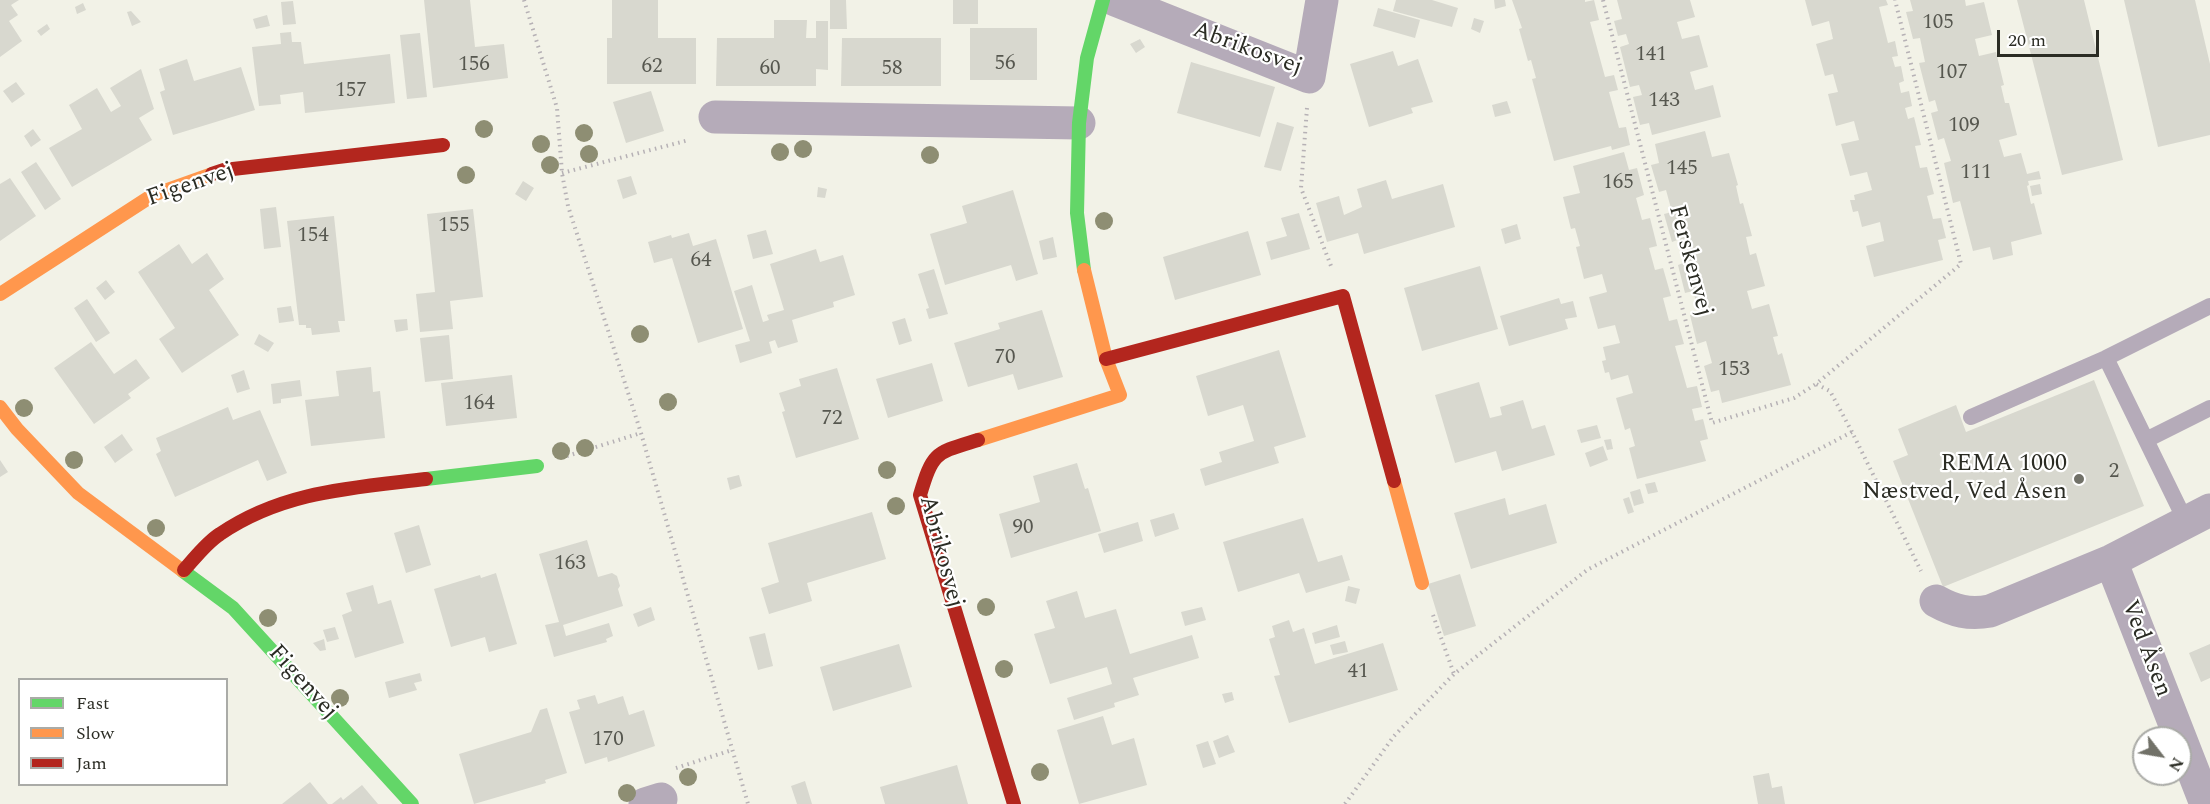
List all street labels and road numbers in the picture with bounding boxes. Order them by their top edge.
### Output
street label: Abrikosvej [1188,17,1306,83]
street label: Figenvej [143,158,239,214]
street label: Ferskenvej [1660,202,1718,320]
street label: Abrikosvej [911,493,969,611]
street label: Ved Åsen [2113,597,2177,701]
street label: Figenvej [261,640,343,726]

